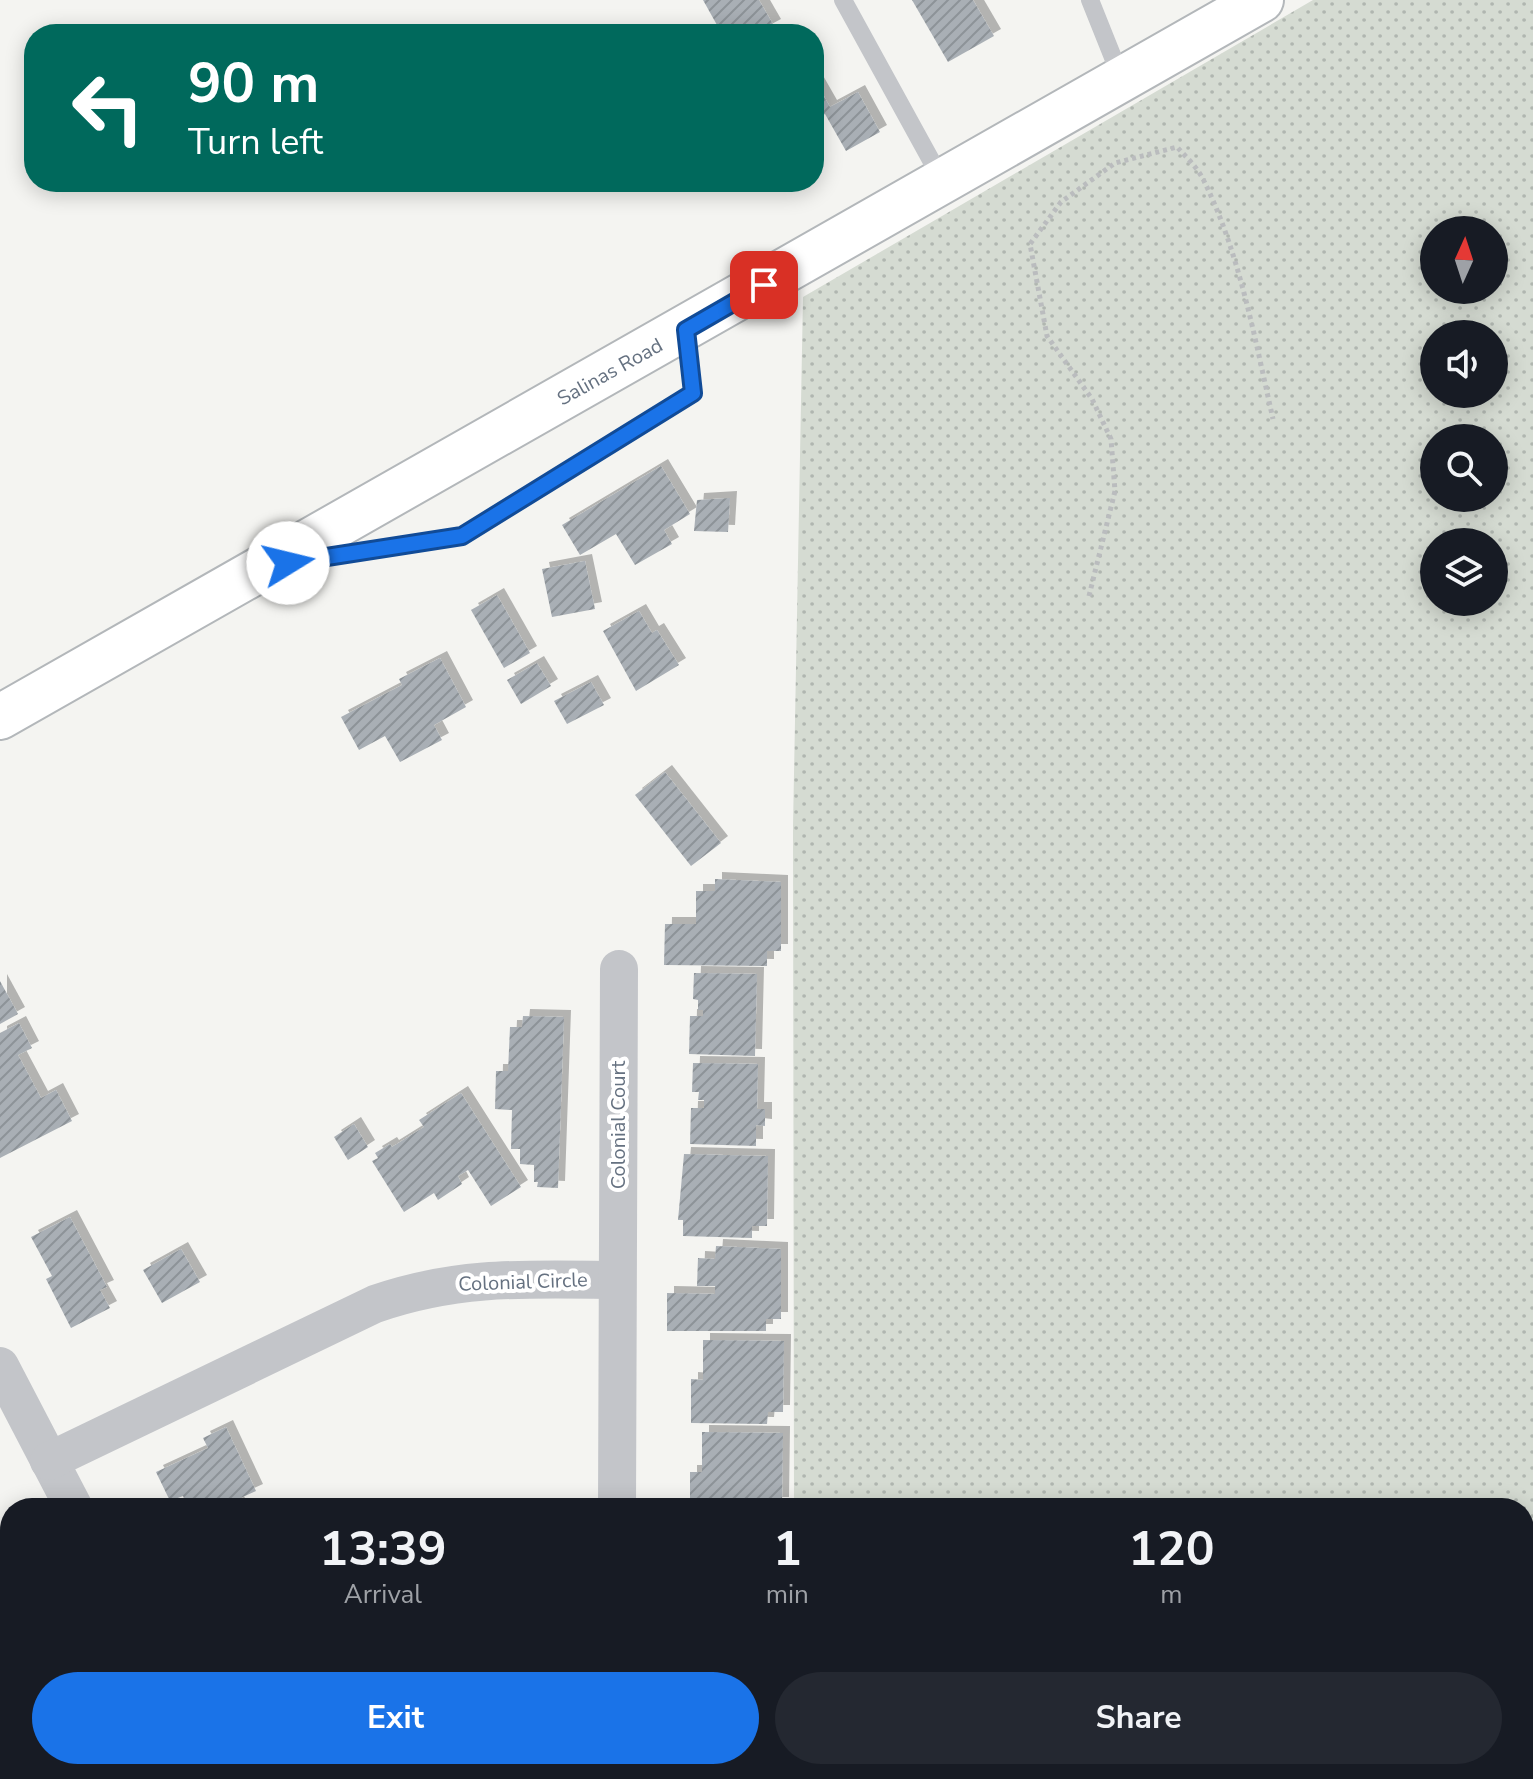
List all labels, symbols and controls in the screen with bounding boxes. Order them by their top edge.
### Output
text: 90 m [188,45,319,122]
icon: left [56,56,160,160]
text: Turn left [188,118,323,167]
north arrow [1420,216,1508,304]
map controls [1420,216,1508,616]
pin [730,251,798,319]
icon: arrive [742,263,786,307]
button: sound [1420,320,1508,408]
street label: Salinas Road [552,332,668,412]
button: search [1420,424,1508,512]
position arrow [246,521,330,605]
button: layers [1420,528,1508,616]
street label: Colonial Court [605,1060,632,1189]
street label: Colonial Circle [458,1266,588,1298]
text: 13:39 [319,1516,446,1582]
text: 1 [773,1516,802,1582]
text: 120 [1128,1516,1215,1582]
text: Arrival [344,1577,422,1612]
text: min [766,1577,809,1612]
text: m [1160,1577,1183,1612]
button: Exit [32,1672,759,1764]
button: Share [775,1672,1502,1764]

